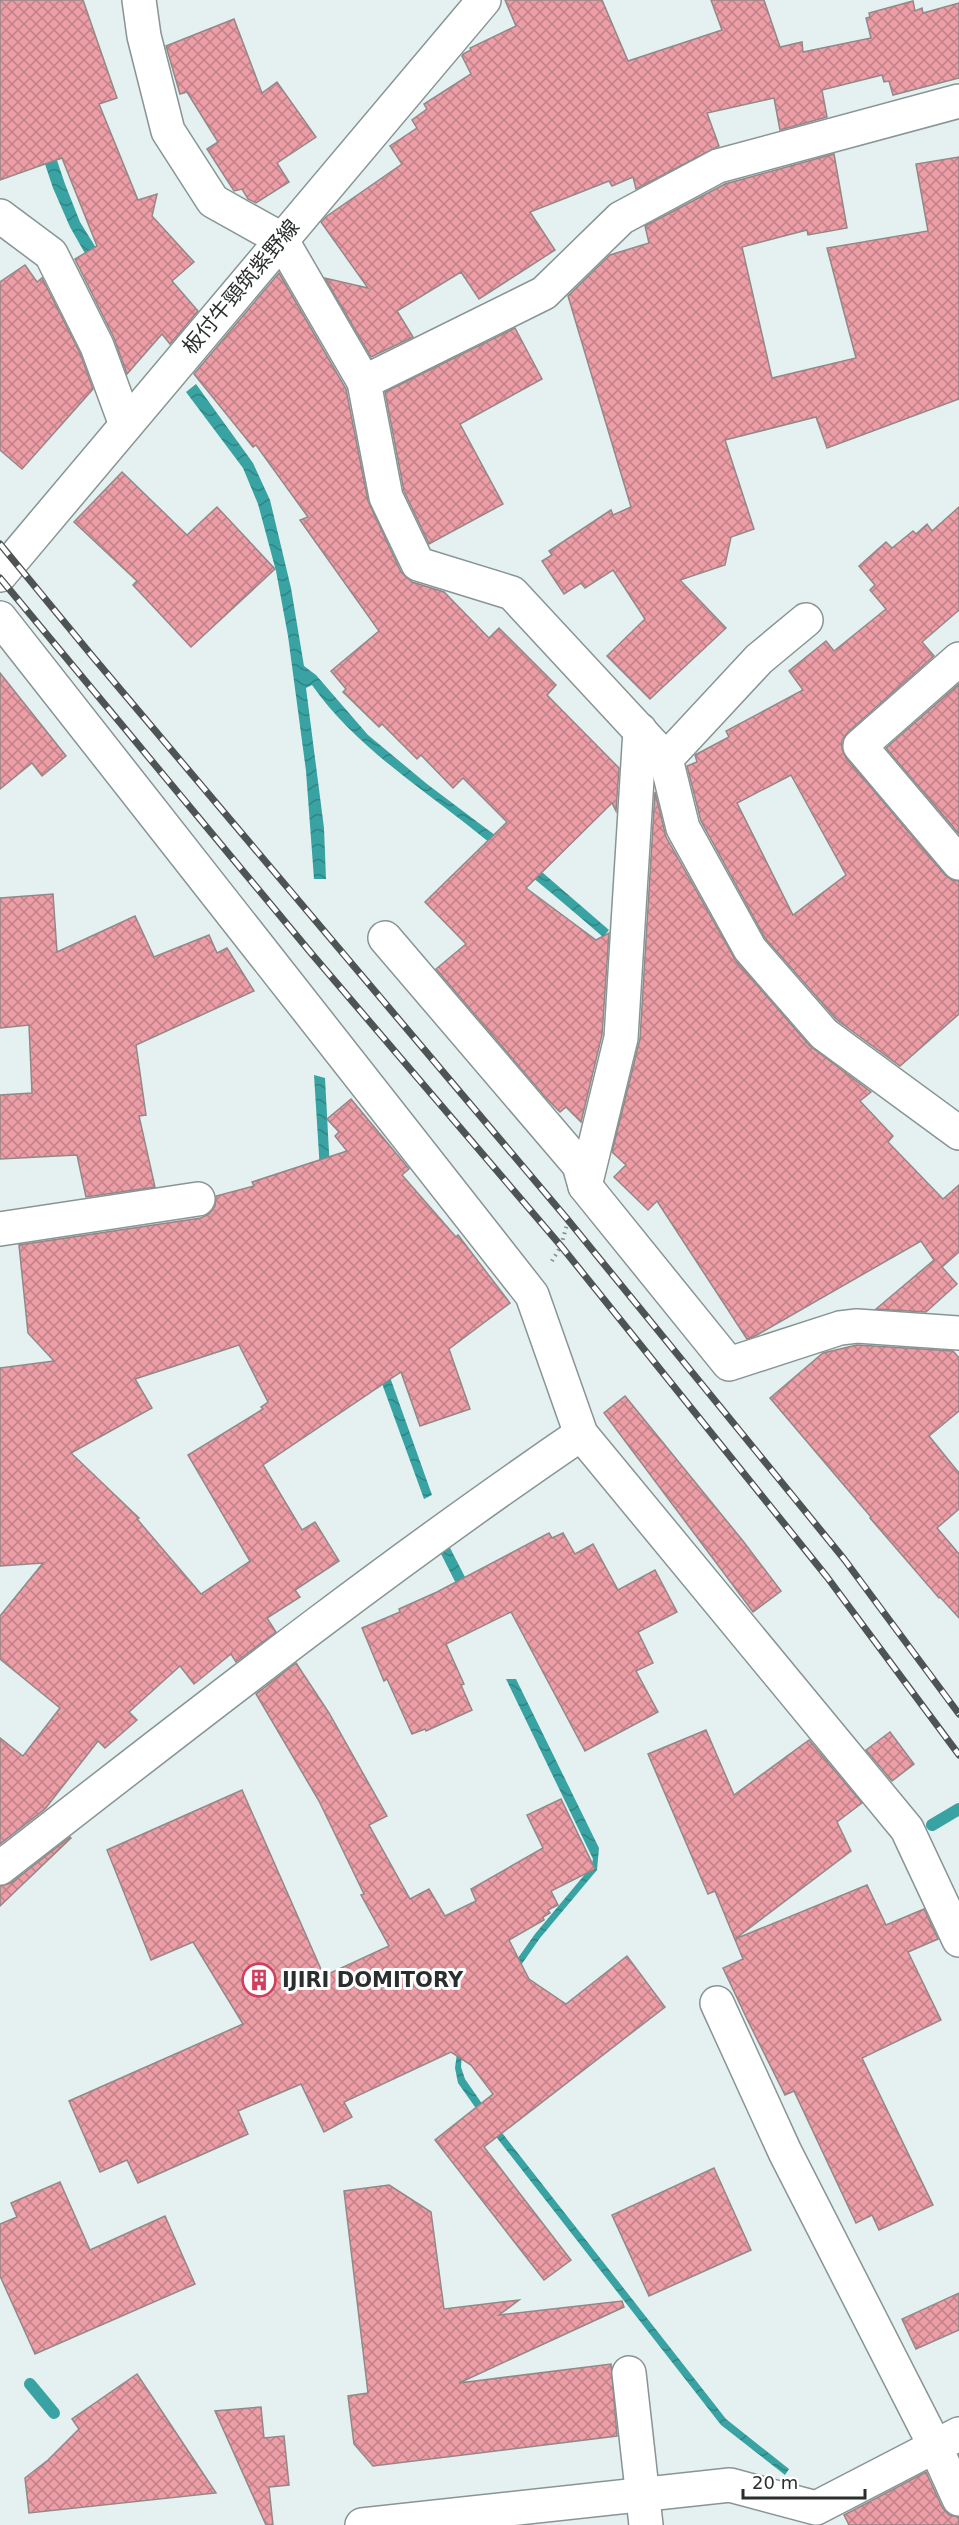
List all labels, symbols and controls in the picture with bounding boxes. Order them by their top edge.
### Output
street label: 板付牛頸筑紫野線 [178,215,304,359]
building icon: IJIRI DOMITORY [241,1962,277,1998]
place label: IJIRI DOMITORY [282,1968,464,1992]
scale bar [743,2462,864,2500]
text: 20 m [752,2472,798,2493]

